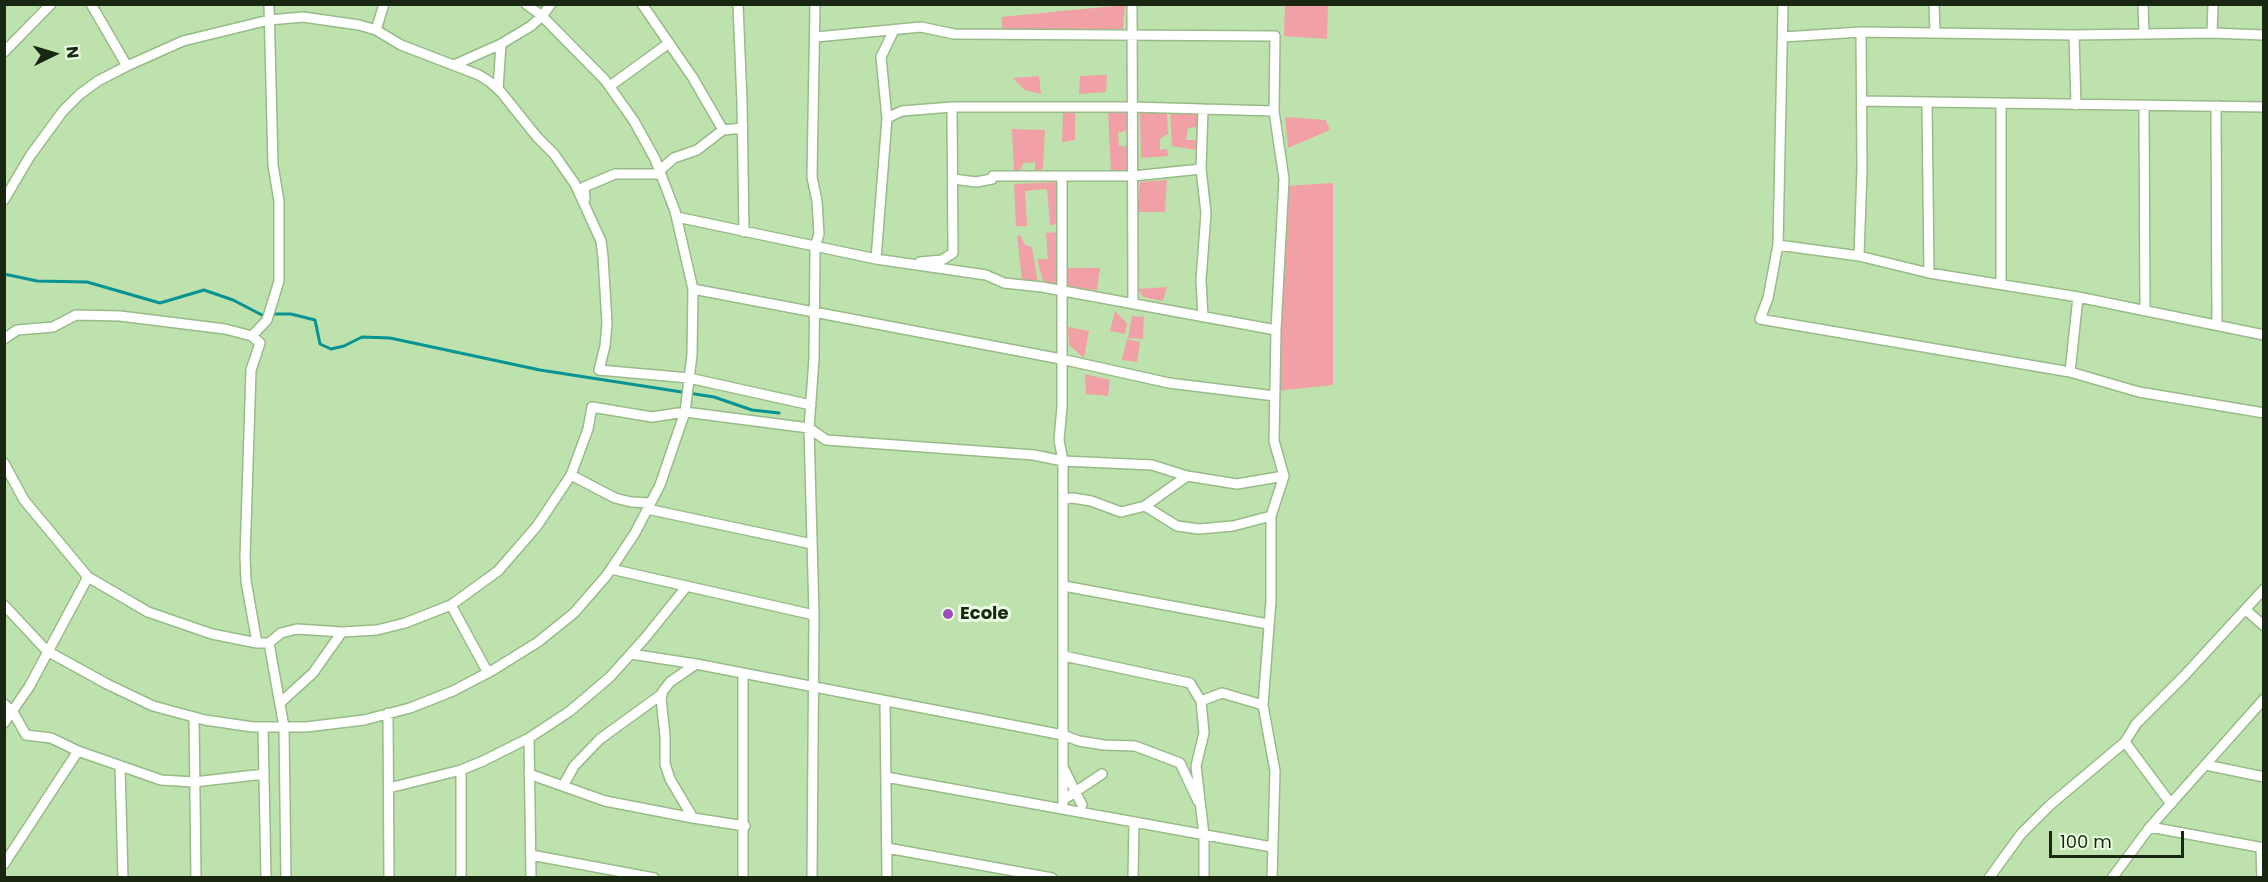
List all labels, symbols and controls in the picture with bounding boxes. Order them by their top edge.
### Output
north arrow [24,24,84,84]
text: N [60,45,84,59]
place label: Ecole [960,603,1008,625]
marker: Ecole [941,607,955,621]
scale bar [2052,819,2187,857]
text: 100 m [2060,829,2112,854]

